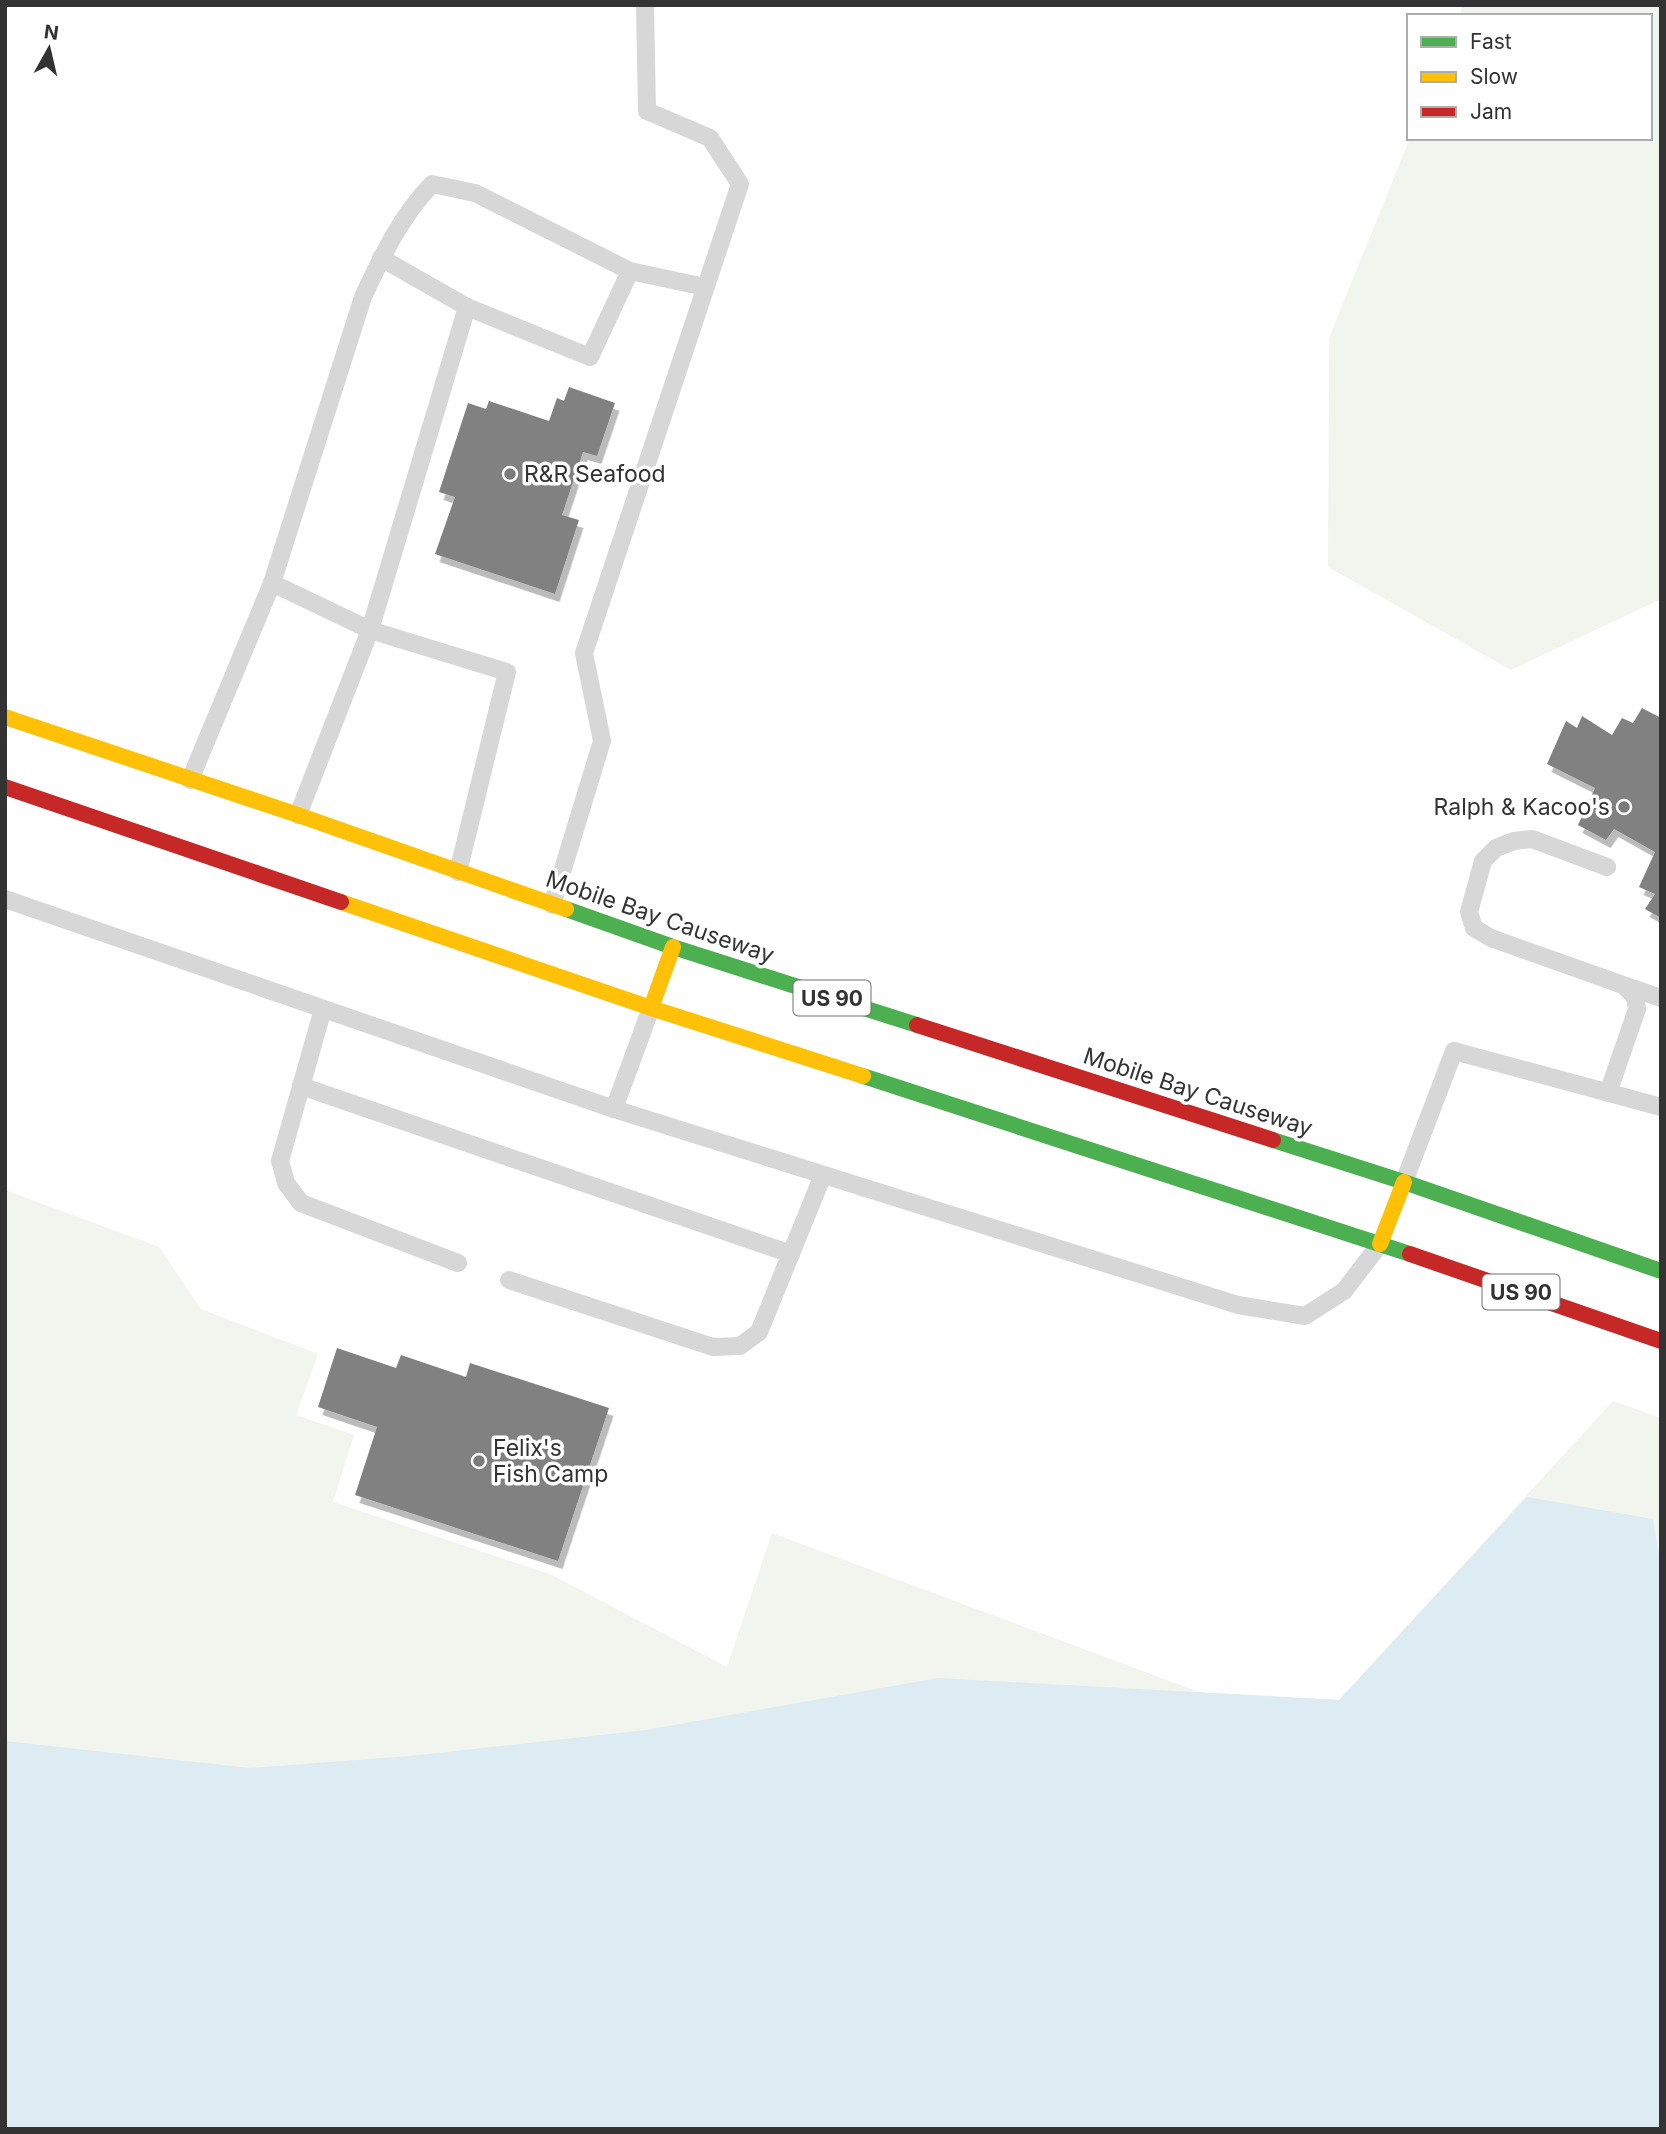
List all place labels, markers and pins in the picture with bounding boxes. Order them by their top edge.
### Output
place label: R&R Seafood [524,460,666,488]
marker: R&R Seafood [502,466,518,482]
place label: Ralph & Kacoo's [1434,793,1610,821]
marker: Ralph & Kacoo's [1616,799,1632,815]
place label: Felix's Fish Camp [493,1434,608,1488]
marker: Felix's Fish Camp [471,1453,487,1469]

